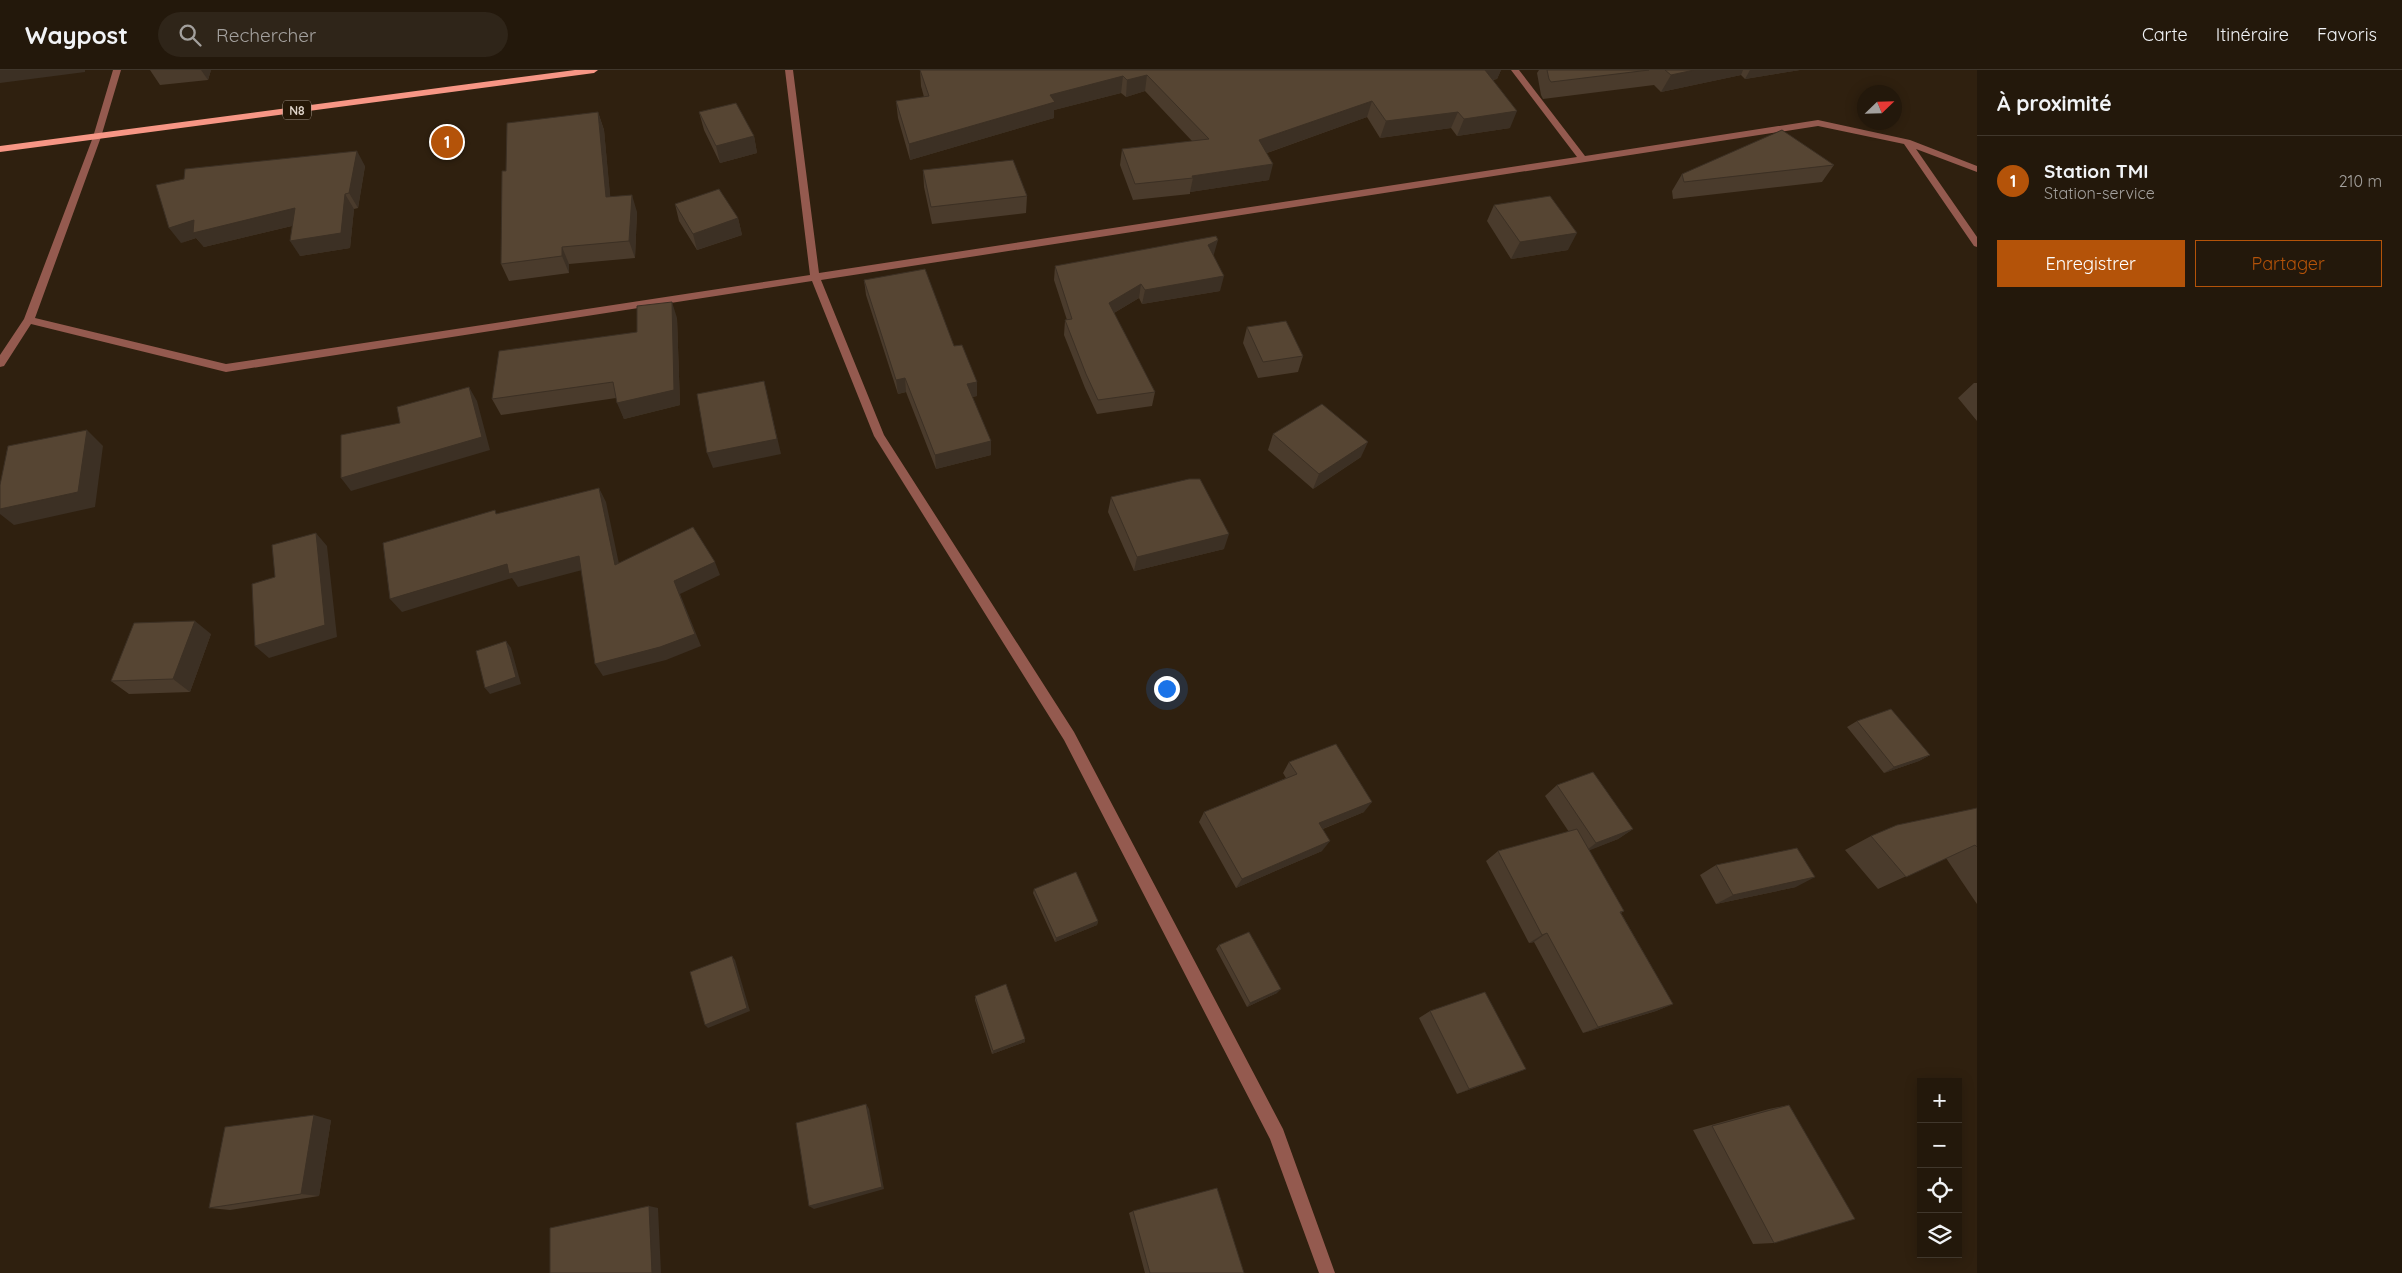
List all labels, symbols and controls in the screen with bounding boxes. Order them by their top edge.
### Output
search box [158,12,508,57]
text: Waypost [25,20,128,50]
icon: search [176,21,204,49]
text: Rechercher [216,23,316,47]
text: Carte [2142,23,2188,46]
text: Itinéraire [2216,23,2289,46]
text: Favoris [2317,23,2377,46]
north arrow [1857,85,1902,130]
text: À proximité [1997,90,2112,116]
road number: N8 [283,100,311,120]
pin: 1 [431,123,463,161]
text: Station TMI [2044,159,2148,183]
text: 1 [2010,171,2016,191]
text: 210 m [2339,171,2382,191]
text: Station-service [2044,183,2155,203]
button: Enregistrer [1997,240,2185,287]
button: Partager [2195,240,2382,287]
your location [1154,676,1180,702]
map controls [1917,1078,1962,1258]
button: + [1917,1078,1962,1123]
button: − [1917,1123,1962,1168]
button: locate [1917,1168,1962,1213]
button: layers [1917,1213,1962,1258]

